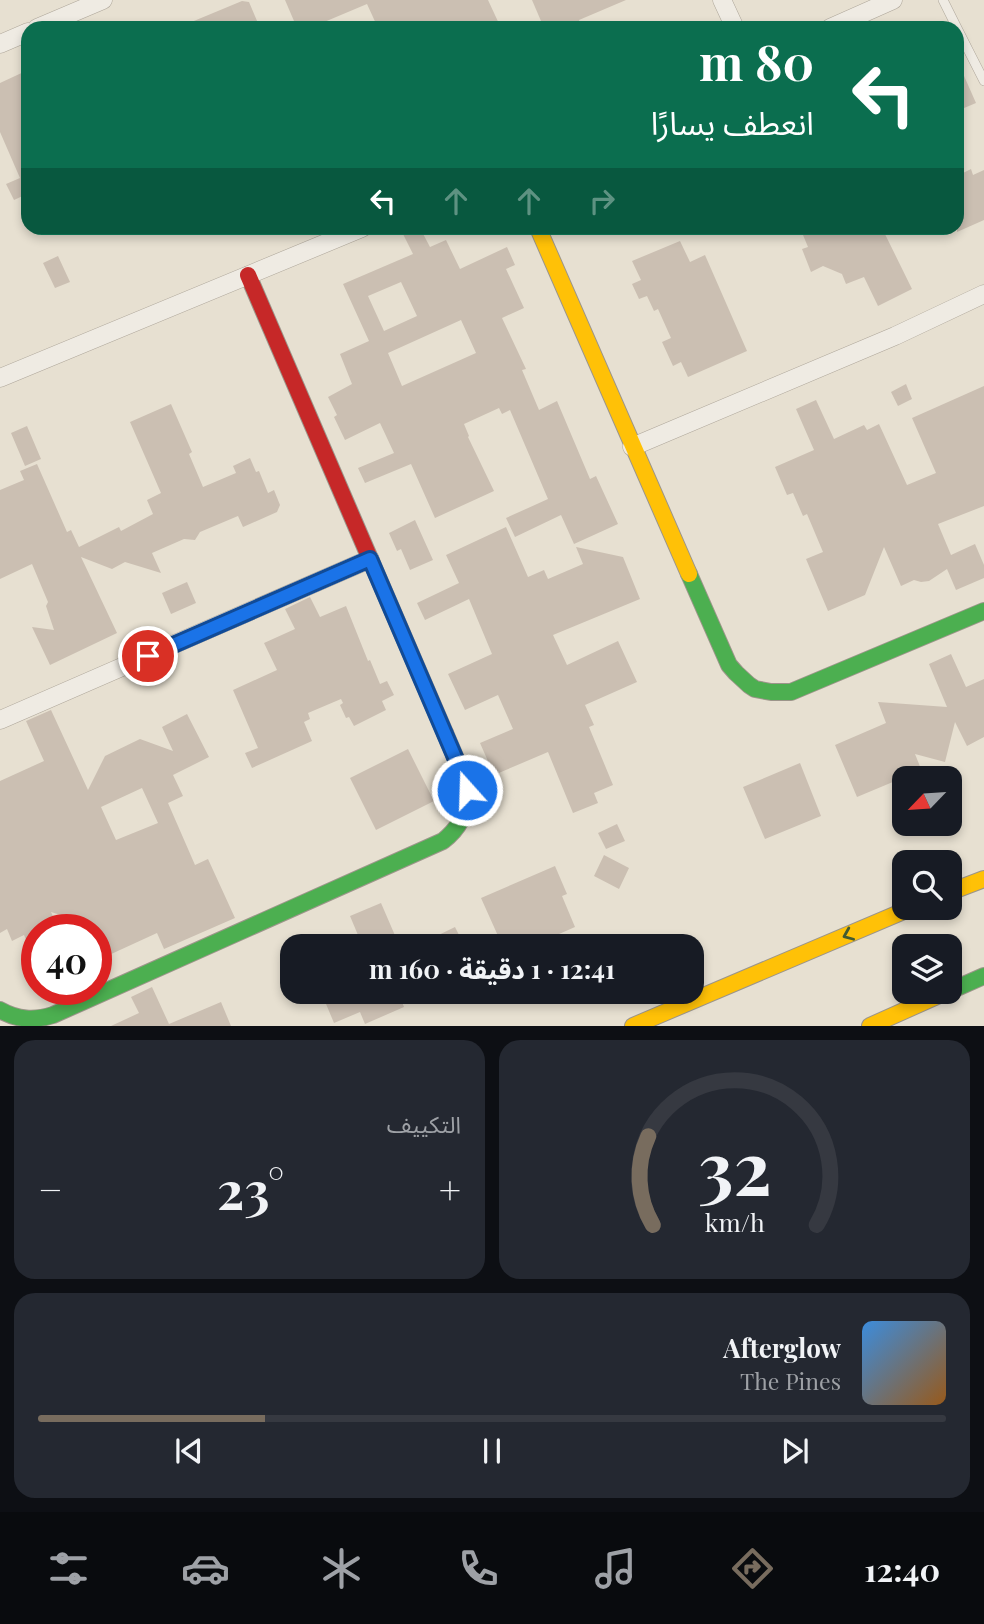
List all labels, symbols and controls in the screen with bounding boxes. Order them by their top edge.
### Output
text: 80 m [699,28,814,93]
icon: left [838,49,929,140]
text: انعطف يسارًا [651,100,814,143]
icon: left [364,182,402,220]
icon: ahead [437,182,475,220]
icon: ahead [510,182,548,220]
icon: right [583,182,621,220]
pin [118,626,178,686]
icon: arrive [129,637,167,675]
position arrow [430,753,504,827]
north arrow [892,766,962,836]
map controls [892,766,962,1004]
button: search [892,850,962,920]
speed limit sign: 40 [21,914,112,1005]
one-way arrow [842,926,854,940]
button: layers [892,934,962,1004]
text: 12:41 · 1 دقيقة · 160 m [369,951,615,986]
text: التكييف [387,1108,461,1139]
text: 32 [698,1117,771,1214]
text: 23° [217,1154,284,1223]
text: − [38,1163,63,1214]
text: + [439,1163,461,1214]
text: km/h [705,1205,765,1238]
text: Afterglow [723,1330,841,1365]
text: The Pines [740,1365,841,1396]
icon: previous [170,1432,208,1470]
icon: pause [473,1432,511,1470]
icon: next [776,1432,814,1470]
icon: filters [44,1544,93,1593]
icon: car [181,1544,230,1593]
icon: climate [317,1544,366,1593]
icon: phone [454,1544,503,1593]
icon: music [591,1544,640,1593]
icon: directions [728,1544,777,1593]
text: 12:40 [864,1547,940,1590]

